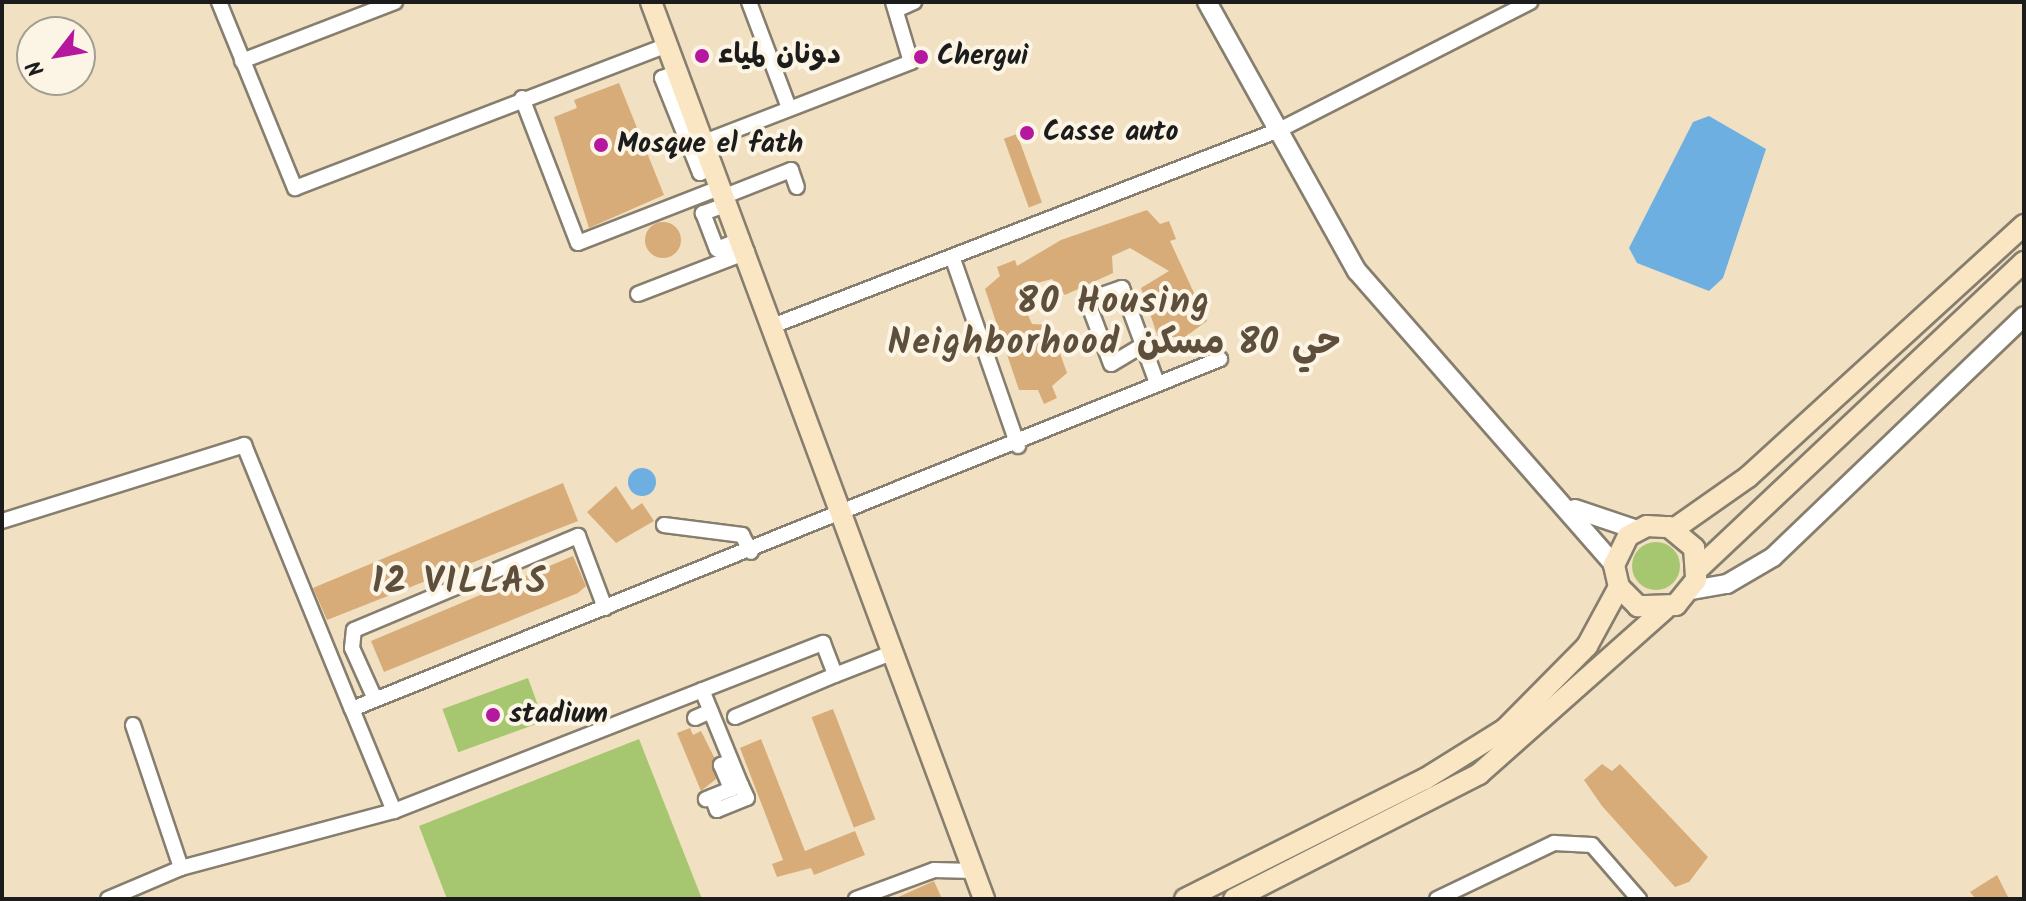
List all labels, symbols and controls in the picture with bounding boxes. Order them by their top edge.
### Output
north arrow [16,16,96,96]
place label: دونان لمياء [718,39,841,73]
place label: Chergui [937,40,1028,74]
marker: دونان لمياء [693,47,711,65]
marker: Chergui [912,48,930,66]
text: N [18,53,55,83]
place label: Casse auto [1043,116,1178,150]
marker: Casse auto [1018,124,1036,142]
place label: Mosque el fath [617,128,803,162]
marker: Mosque el fath [592,136,610,154]
district label: 80 Housing Neighborhood حي 80 مسكن [901,280,1327,365]
district label: 12 VILLAS [372,561,548,605]
place label: stadium [509,698,608,732]
marker: stadium [484,706,502,724]

